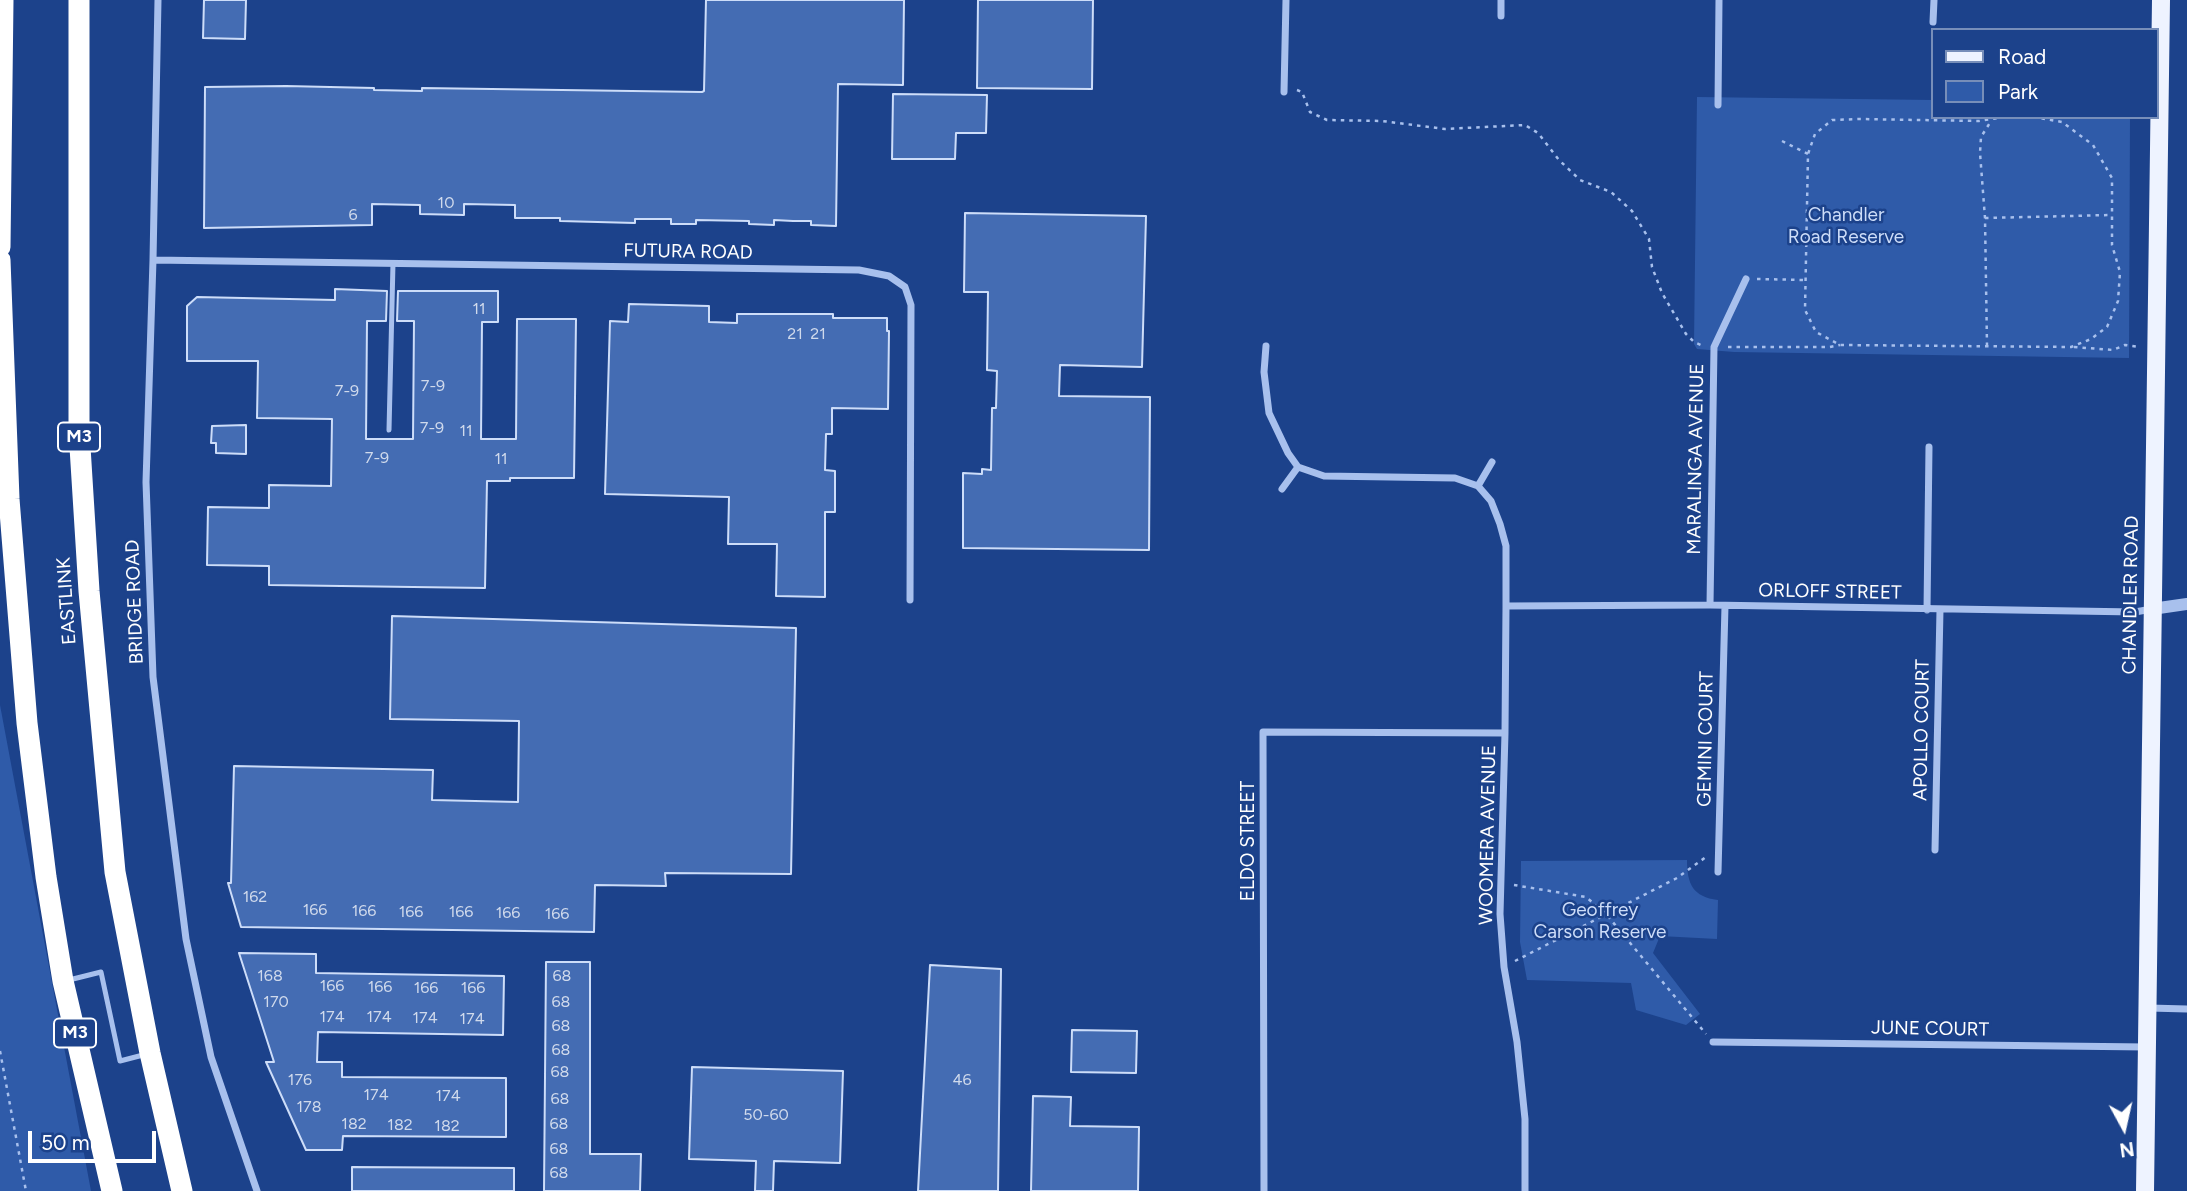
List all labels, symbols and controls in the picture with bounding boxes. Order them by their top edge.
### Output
legend [1932,28,2159,119]
text: Road [1998,44,2046,69]
text: Park [1998,79,2038,104]
house number: 10 [438,193,454,213]
park label: Chandler Road Reserve [1788,204,1904,248]
house number: 6 [348,205,358,225]
street label: FUTURA ROAD [623,239,753,265]
house number: 11 [472,299,486,319]
house number: 21 [787,324,803,344]
house number: 21 [810,324,826,344]
street label: MARALINGA AVENUE [1683,363,1709,555]
house number: 7-9 [421,376,445,396]
house number: 7-9 [335,381,359,401]
house number: 7-9 [420,418,444,438]
house number: 11 [459,421,473,441]
road number: M3 [58,422,100,452]
house number: 7-9 [365,448,389,468]
house number: 11 [494,449,508,469]
street label: CHANDLER ROAD [2118,515,2144,675]
street label: BRIDGE ROAD [121,539,149,665]
street label: EASTLINK [53,557,81,645]
street label: ORLOFF STREET [1758,579,1902,605]
street label: APOLLO COURT [1909,659,1935,801]
street label: GEMINI COURT [1693,671,1719,807]
street label: WOOMERA AVENUE [1475,745,1501,925]
street label: ELDO STREET [1237,781,1259,901]
house number: 162 [243,887,267,907]
park label: Geoffrey Carson Reserve [1534,899,1666,943]
house number: 166 [303,900,327,920]
house number: 166 [352,901,376,921]
house number: 166 [399,902,423,922]
house number: 166 [449,902,473,922]
house number: 166 [496,903,520,923]
house number: 166 [545,904,569,924]
house number: 168 [257,966,283,986]
house number: 68 [553,966,571,986]
house number: 166 [320,976,344,996]
house number: 166 [368,977,392,997]
house number: 166 [414,978,438,998]
house number: 166 [461,978,485,998]
house number: 170 [263,992,289,1012]
house number: 68 [552,992,570,1012]
house number: 174 [319,1007,345,1027]
house number: 174 [366,1007,392,1027]
house number: 174 [412,1008,438,1028]
house number: 174 [459,1009,485,1029]
house number: 68 [552,1016,570,1036]
street label: JUNE COURT [1871,1017,1989,1041]
road number: M3 [54,1018,96,1048]
house number: 68 [552,1040,570,1060]
house number: 68 [551,1062,569,1082]
house number: 176 [288,1070,312,1090]
house number: 46 [953,1070,971,1090]
house number: 174 [363,1085,389,1105]
house number: 174 [435,1086,461,1106]
house number: 68 [551,1089,569,1109]
north arrow [2089,1093,2159,1163]
house number: 178 [296,1097,322,1117]
house number: 50-60 [743,1105,789,1125]
house number: 182 [341,1114,367,1134]
house number: 68 [550,1114,568,1134]
house number: 182 [387,1115,413,1135]
house number: 182 [434,1116,460,1136]
scale bar [32,1118,159,1162]
text: 50 m [41,1130,90,1155]
text: N [2118,1137,2136,1162]
house number: 68 [550,1139,568,1159]
house number: 68 [550,1163,568,1183]

